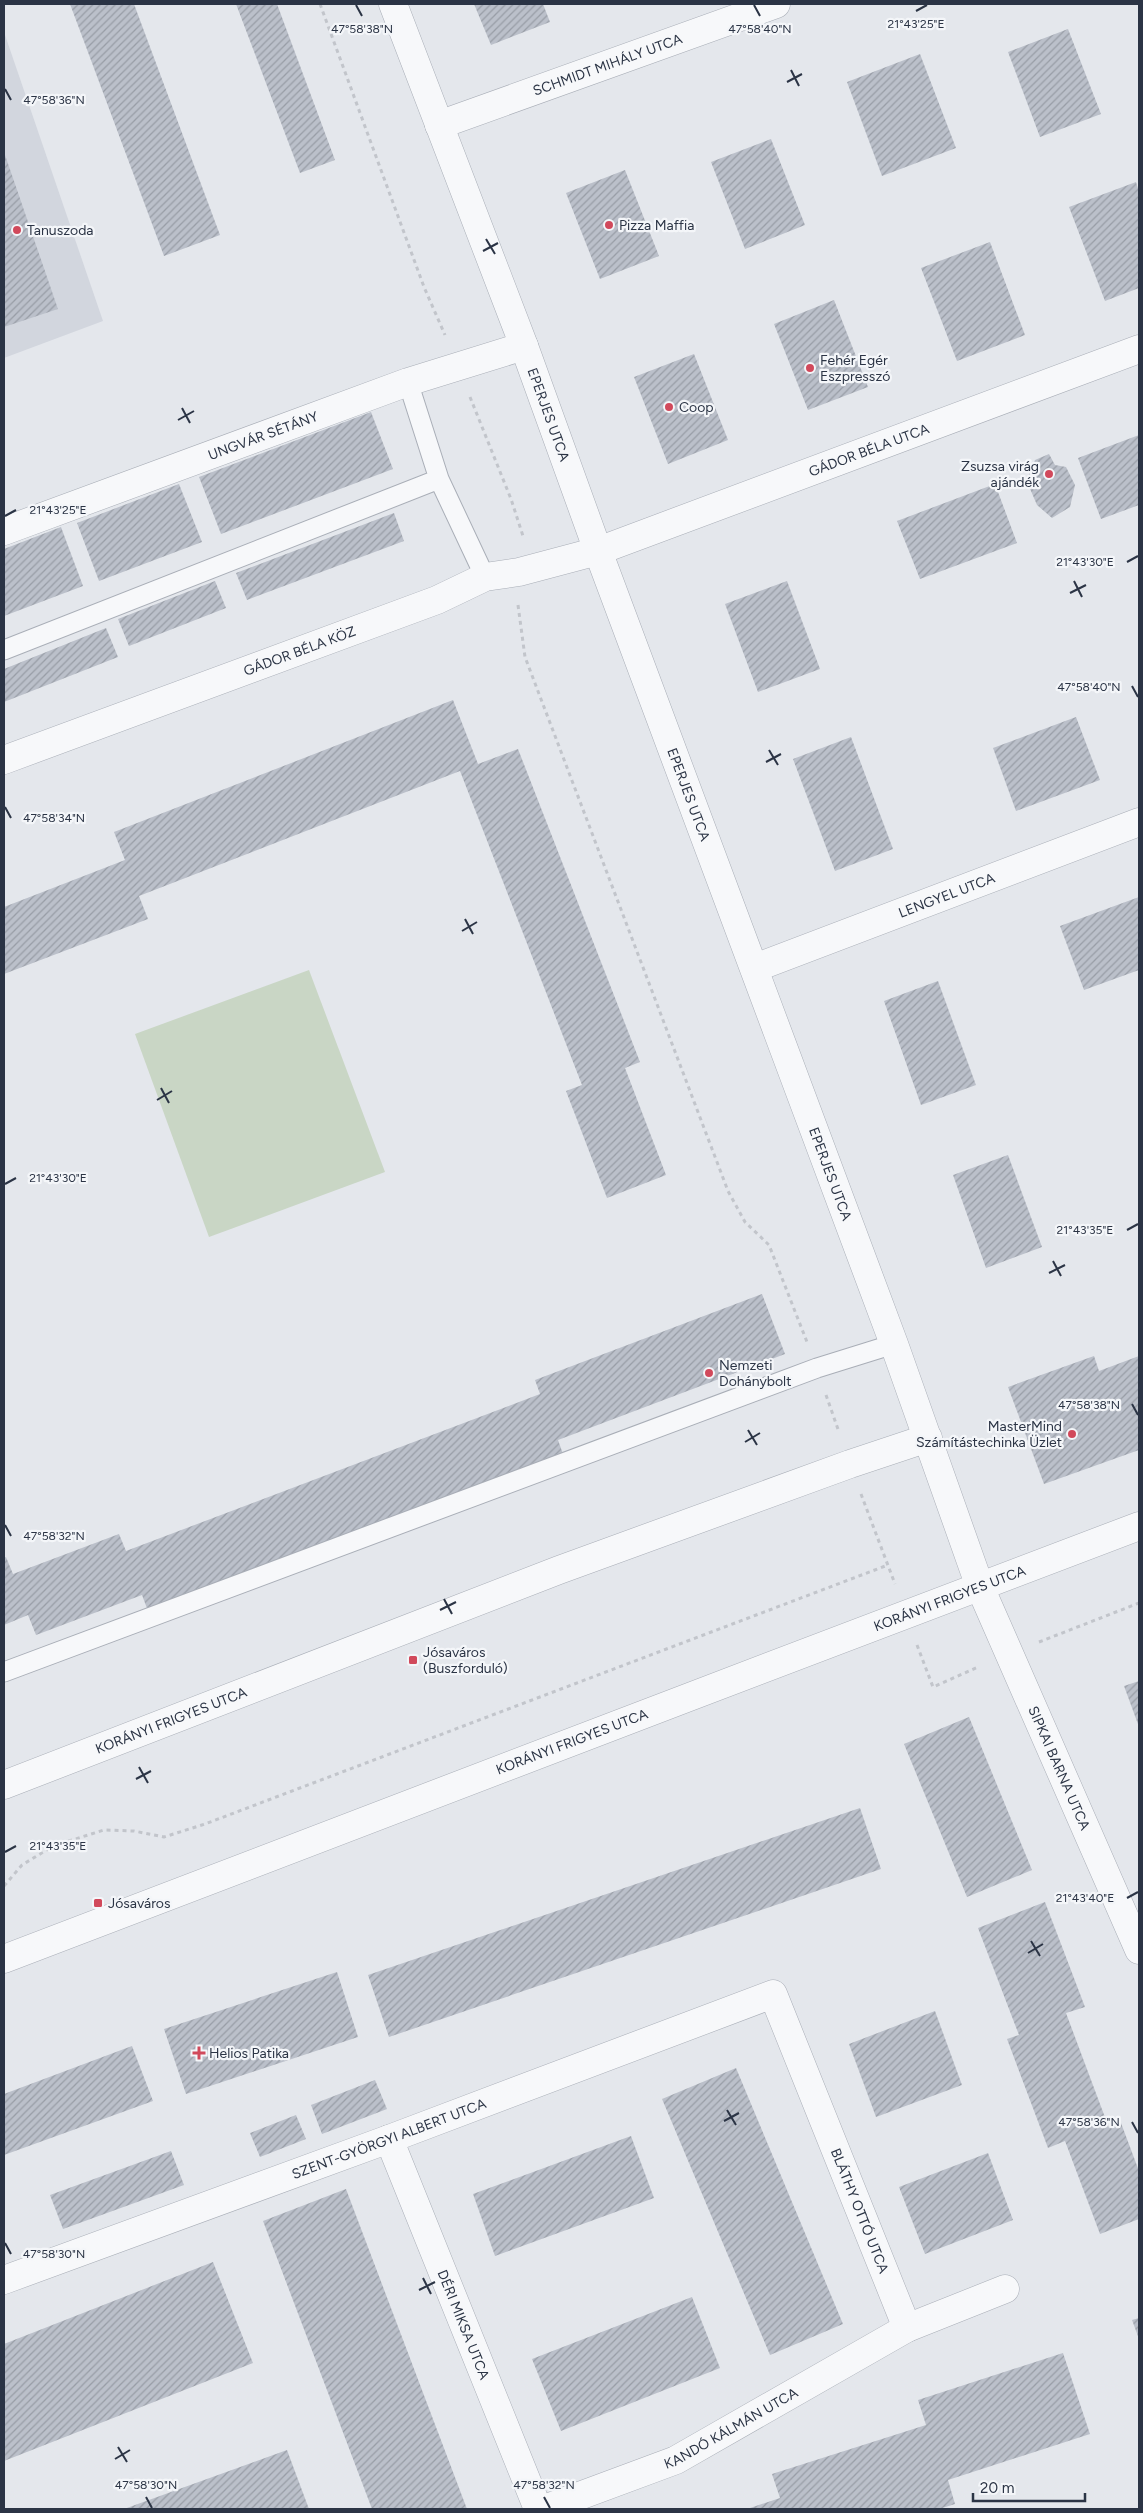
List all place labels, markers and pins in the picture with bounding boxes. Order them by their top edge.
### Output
place label: Pizza Maffia [619,217,694,234]
marker: Pizza Maffia [603,219,615,231]
place label: Tanuszoda [27,222,94,239]
marker: Tanuszoda [11,224,23,236]
place label: Fehér Egér Eszpresszó [820,352,890,385]
marker: Fehér Egér Eszpresszó [804,362,816,374]
place label: Coop [679,399,714,416]
marker: Coop [663,401,675,413]
place label: Zsuzsa virág ajándék [961,458,1039,491]
marker: Zsuzsa virág ajándék [1043,468,1055,480]
place label: Nemzeti Dohánybolt [719,1357,791,1390]
marker: Nemzeti Dohánybolt [703,1367,715,1379]
place label: MasterMind Számítástechinka Üzlet [916,1418,1062,1451]
marker: MasterMind Számítástechinka Üzlet [1066,1428,1078,1440]
place label: Jósaváros (Buszforduló) [423,1644,508,1677]
marker: Jósaváros (Buszforduló) [407,1654,419,1666]
place label: Jósaváros [108,1895,171,1912]
marker: Jósaváros [92,1897,104,1909]
place label: Helios Patika [209,2045,289,2062]
marker: Helios Patika [193,2047,205,2059]

